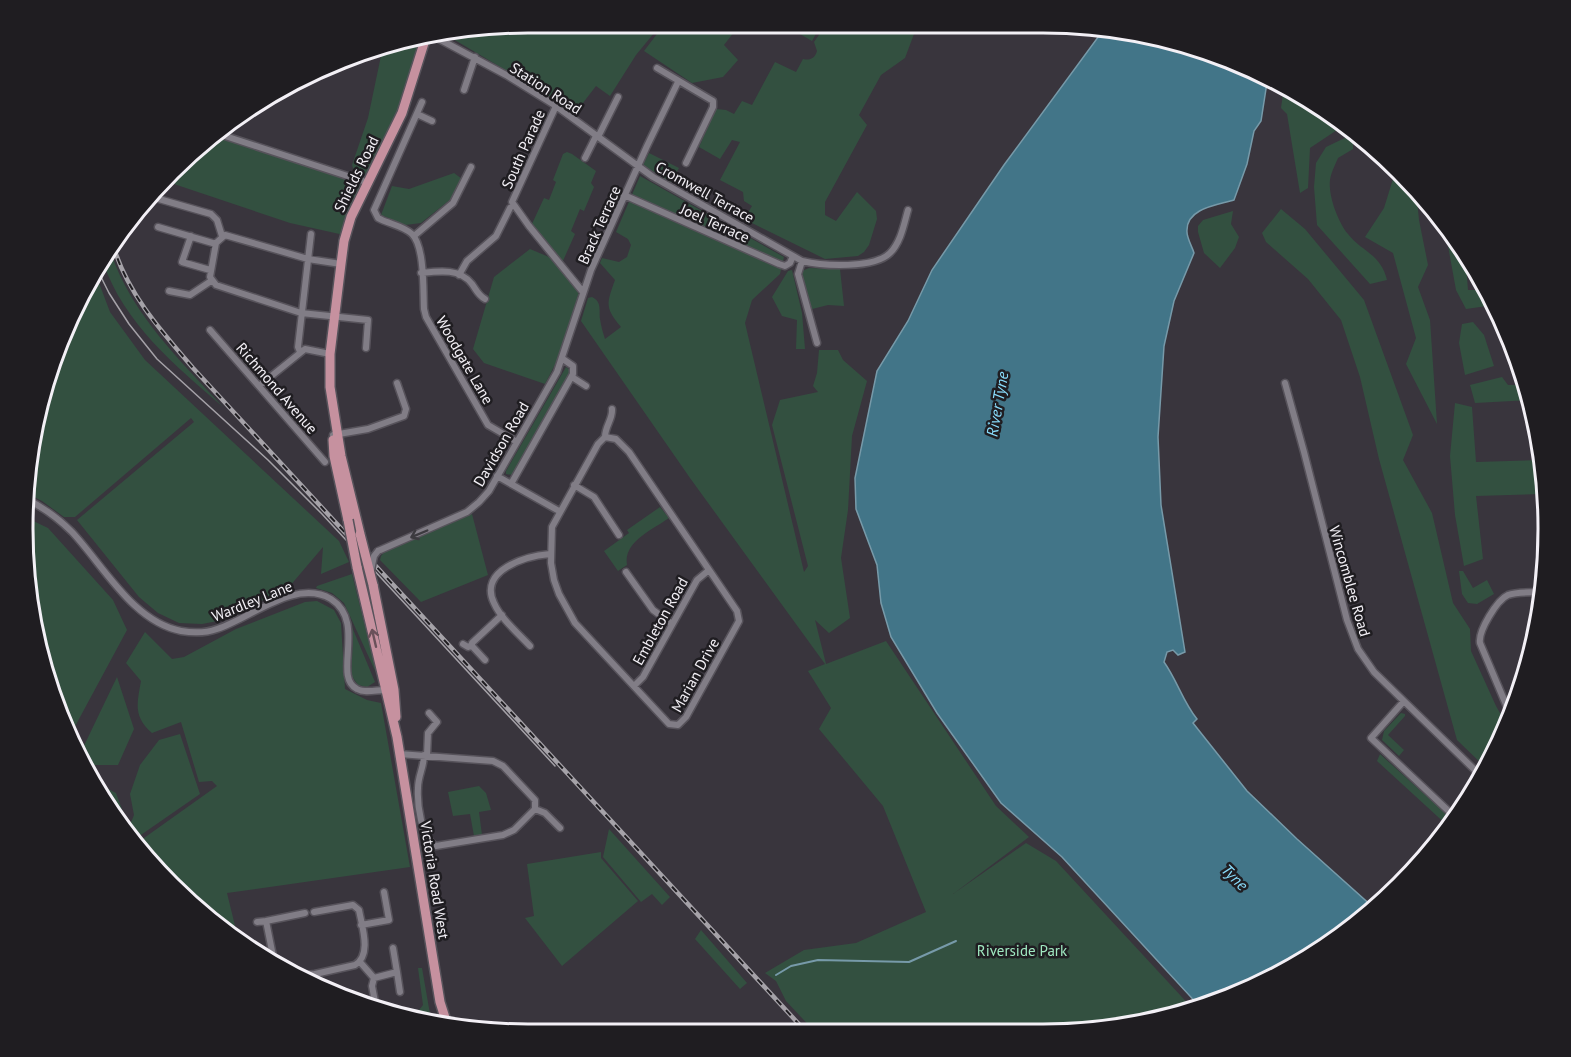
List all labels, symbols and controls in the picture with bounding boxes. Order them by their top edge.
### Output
street label: Station Road [507,58,585,118]
street label: South Parade [497,106,549,192]
street label: Shields Road [329,133,383,215]
street label: Cromwell Terrace [652,157,758,227]
street label: Brack Terrace [573,183,625,267]
street label: Joel Terrace [677,199,753,247]
street label: Woodgate Lane [432,313,498,407]
street label: Richmond Avenue [232,338,322,438]
water label: River Tyne [981,369,1013,438]
street label: Davidson Road [469,398,533,490]
street label: Wincomblee Road [1325,523,1375,639]
one-way arrow [410,529,428,540]
street label: Embleton Road [628,574,692,668]
street label: Wardley Lane [209,576,295,626]
one-way arrow [368,628,379,648]
street label: Marian Drive [667,635,723,715]
street label: Victoria Road West [416,819,454,940]
water label: Tyne [1217,859,1253,895]
park label: Riverside Park [977,941,1068,960]

